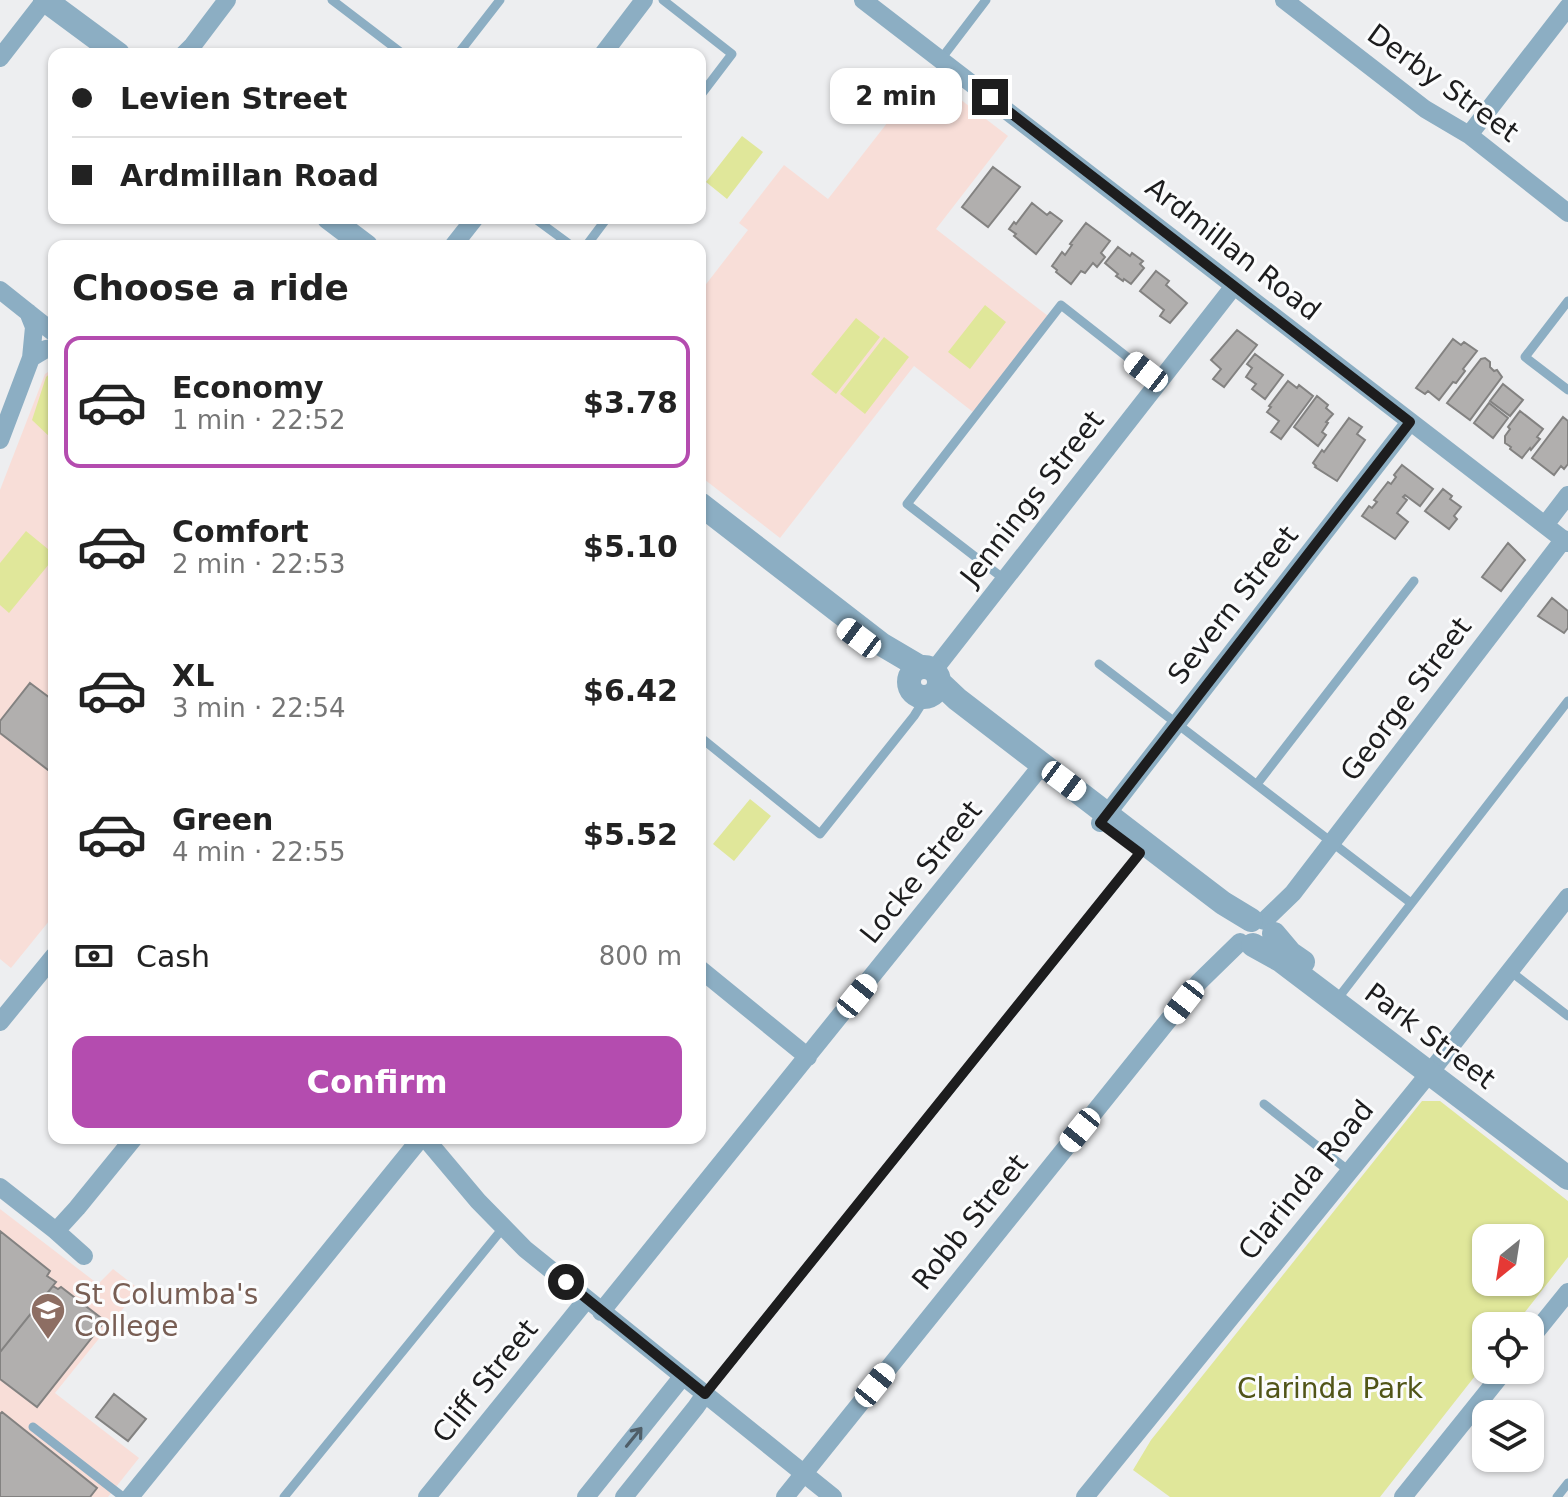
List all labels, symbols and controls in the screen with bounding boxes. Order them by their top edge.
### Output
street label: Derby Street [1361,17,1525,149]
callout: 2 min [830,69,962,125]
route end [972,79,1008,115]
text: Levien Street [120,81,347,116]
text: 2 min [855,81,937,111]
text: Ardmillan Road [120,158,379,193]
street label: Ardmillan Road [1139,171,1327,327]
text: Choose a ride [72,267,349,308]
car [1120,348,1172,396]
icon: car [76,366,148,438]
text: Economy [172,370,324,405]
text: $3.78 [583,385,678,420]
street label: Jennings Street [952,404,1111,594]
text: 1 min · 22:52 [172,405,346,435]
icon: car [76,510,148,582]
text: Comfort [172,514,309,549]
street label: Severn Street [1161,519,1305,691]
text: $5.10 [583,529,678,564]
text: 2 min · 22:53 [172,549,346,579]
street label: George Street [1334,611,1478,787]
car [833,614,885,662]
icon: car [76,654,148,726]
text: XL [172,658,214,693]
text: $6.42 [583,673,678,708]
text: 3 min · 22:54 [172,693,346,723]
car [1038,757,1090,805]
street label: Locke Street [853,794,989,950]
icon: car [76,798,148,870]
text: Green [172,802,273,837]
text: $5.52 [583,817,678,852]
text: 4 min · 22:55 [172,837,346,867]
icon: cash [72,934,116,978]
text: Cash [136,939,210,974]
text: 800 m [599,941,682,971]
car [833,970,881,1022]
car [1160,976,1208,1028]
street label: Park Street [1358,976,1502,1096]
button: Confirm [72,1036,682,1128]
street label: Clarinda Road [1232,1094,1380,1266]
car [1056,1104,1104,1156]
street label: Robb Street [905,1148,1035,1296]
north arrow [1472,1224,1544,1296]
map controls [1472,1224,1544,1472]
route start [548,1264,584,1300]
place label: St Columba's College [74,1278,258,1343]
school or university icon: St Columba's College [29,1291,67,1341]
button: locate [1472,1312,1544,1384]
street label: Cliff Street [425,1313,545,1449]
car [851,1359,899,1411]
park label: Clarinda Park [1237,1372,1424,1405]
button: layers [1472,1400,1544,1472]
one-way arrow [625,1427,643,1447]

